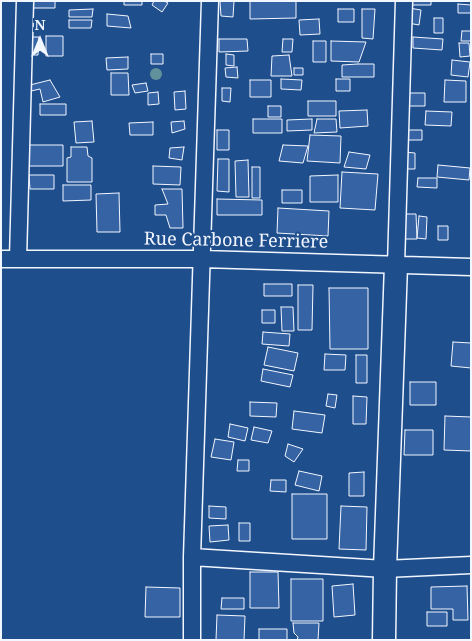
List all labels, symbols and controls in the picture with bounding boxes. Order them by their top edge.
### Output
north arrow [15,15,65,65]
text: N [34,15,46,34]
street label: Rue Carbone Ferriere [144,229,328,253]

